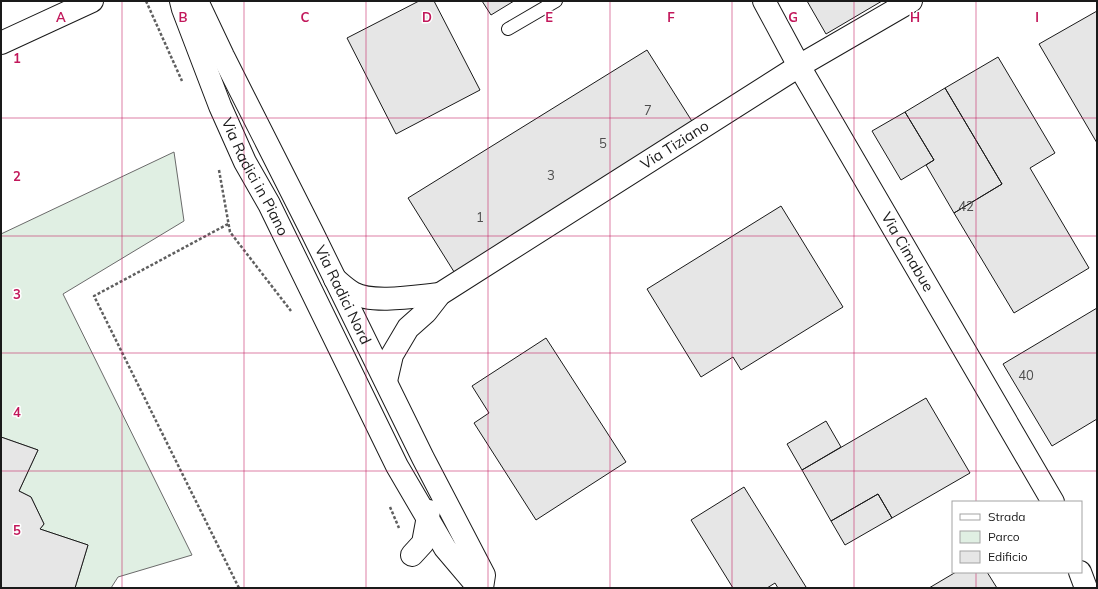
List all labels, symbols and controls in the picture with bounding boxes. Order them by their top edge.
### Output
text: A [56,9,66,25]
text: B [179,9,188,25]
text: C [301,9,310,25]
text: D [422,9,432,25]
text: E [545,9,553,25]
text: F [667,9,675,25]
text: G [788,9,798,25]
text: H [910,9,920,25]
text: I [1035,9,1039,25]
text: 1 [13,50,21,66]
house number: 7 [644,102,652,118]
street label: Via Radici in Piano [217,115,293,239]
street label: Via Tiziano [637,116,712,173]
house number: 5 [599,135,607,151]
house number: 3 [547,167,555,183]
text: 2 [13,168,21,184]
house number: 42 [958,198,974,214]
street label: Via Cimabue [877,208,938,295]
house number: 1 [476,209,484,225]
street label: Via Radici Nord [311,242,376,347]
text: 3 [13,286,21,302]
house number: 40 [1018,367,1034,383]
text: 4 [13,404,21,420]
legend [952,501,1082,573]
text: Strada [988,509,1026,524]
text: 5 [13,522,21,538]
text: Parco [988,529,1020,544]
text: Edificio [988,549,1028,564]

